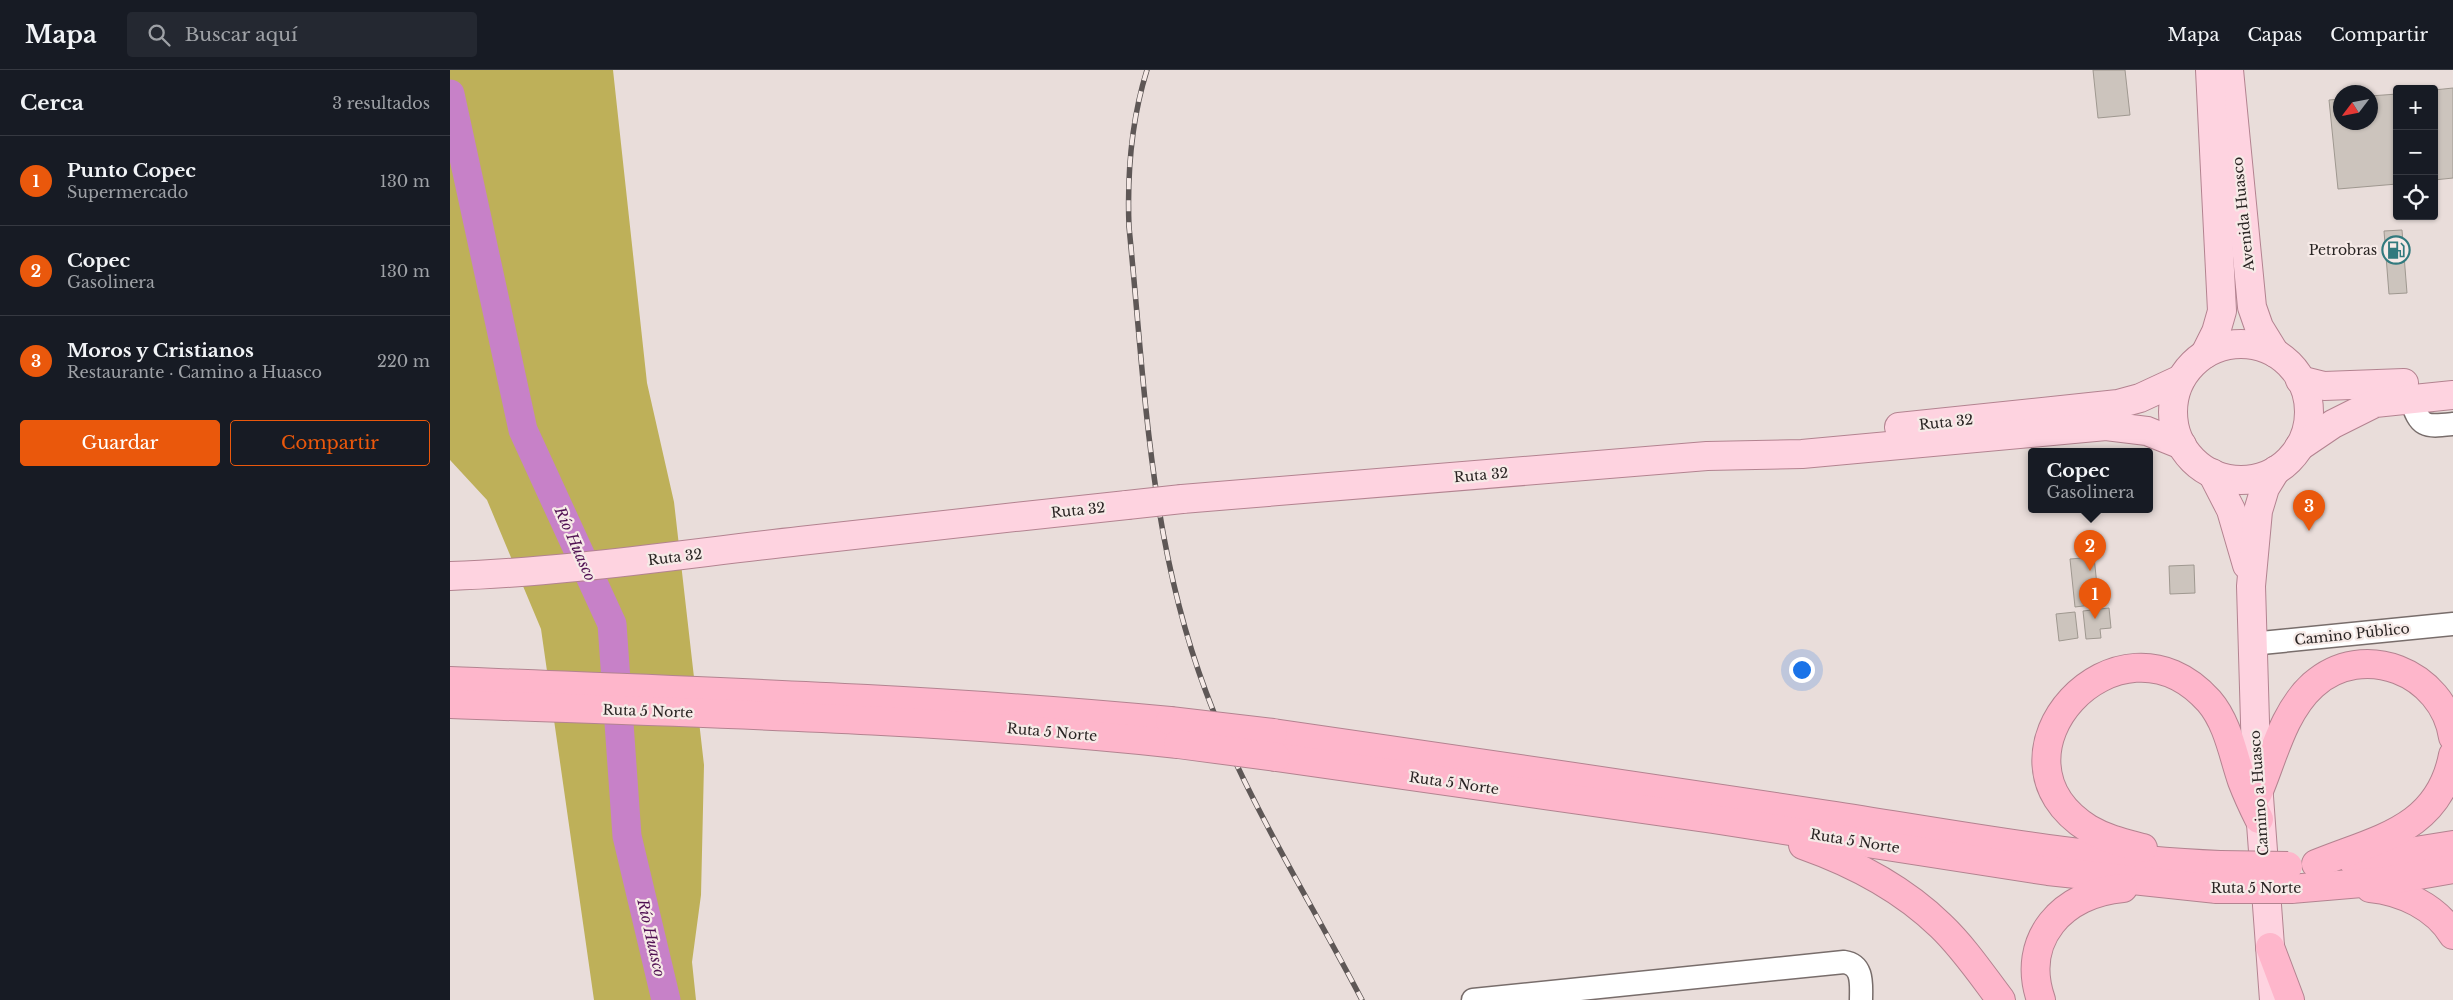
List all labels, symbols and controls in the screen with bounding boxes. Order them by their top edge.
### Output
search box [127,12,477,57]
text: Mapa [25,20,97,49]
icon: search [145,21,173,49]
text: Buscar aquí [185,23,297,46]
text: Mapa [2168,24,2219,46]
text: Capas [2247,24,2302,46]
text: Compartir [2330,24,2428,46]
north arrow [2333,85,2378,130]
map controls [2393,85,2438,220]
button: + [2393,85,2438,130]
text: Cerca [20,90,84,116]
text: 3 resultados [332,93,430,113]
button: − [2393,130,2438,175]
street label: Avenida Huasco [2228,156,2258,273]
text: Punto Copec [67,159,196,182]
text: 1 [33,171,39,191]
text: 130 m [380,171,430,191]
button: locate [2393,175,2438,220]
text: Supermercado [67,182,188,202]
fuel station icon: Petrobras [2381,235,2411,265]
place label: Petrobras [2309,241,2377,259]
text: Copec [67,249,130,272]
text: 2 [31,261,41,281]
text: 130 m [380,261,430,281]
text: Gasolinera [67,272,155,292]
text: Moros y Cristianos [67,339,254,362]
text: 3 [31,351,41,371]
text: 220 m [377,351,430,371]
text: Restaurante · Camino a Huasco [67,362,322,382]
street label: Ruta 32 [1918,410,1974,434]
button: Guardar [20,420,220,466]
button: Compartir [230,420,430,466]
popup [2028,448,2153,513]
text: Copec [2047,459,2110,482]
street label: Ruta 32 [1453,464,1509,486]
text: Gasolinera [2047,482,2134,502]
pin: 3 [2293,490,2325,531]
street label: Ruta 32 [1050,498,1106,522]
water label: Río Huasco [550,503,600,584]
pin: 2 [2074,530,2106,571]
street label: Ruta 32 [647,545,703,569]
pin: 1 [2079,578,2111,619]
street label: Camino Público [2294,619,2410,649]
your location [1789,657,1815,683]
street label: Ruta 5 Norte [602,700,694,722]
street label: Ruta 5 Norte [1006,719,1098,745]
street label: Camino a Huasco [2246,730,2272,856]
street label: Ruta 5 Norte [1408,768,1500,798]
street label: Ruta 5 Norte [1809,825,1901,857]
street label: Ruta 5 Norte [2211,879,2301,897]
water label: Río Huasco [633,896,670,979]

